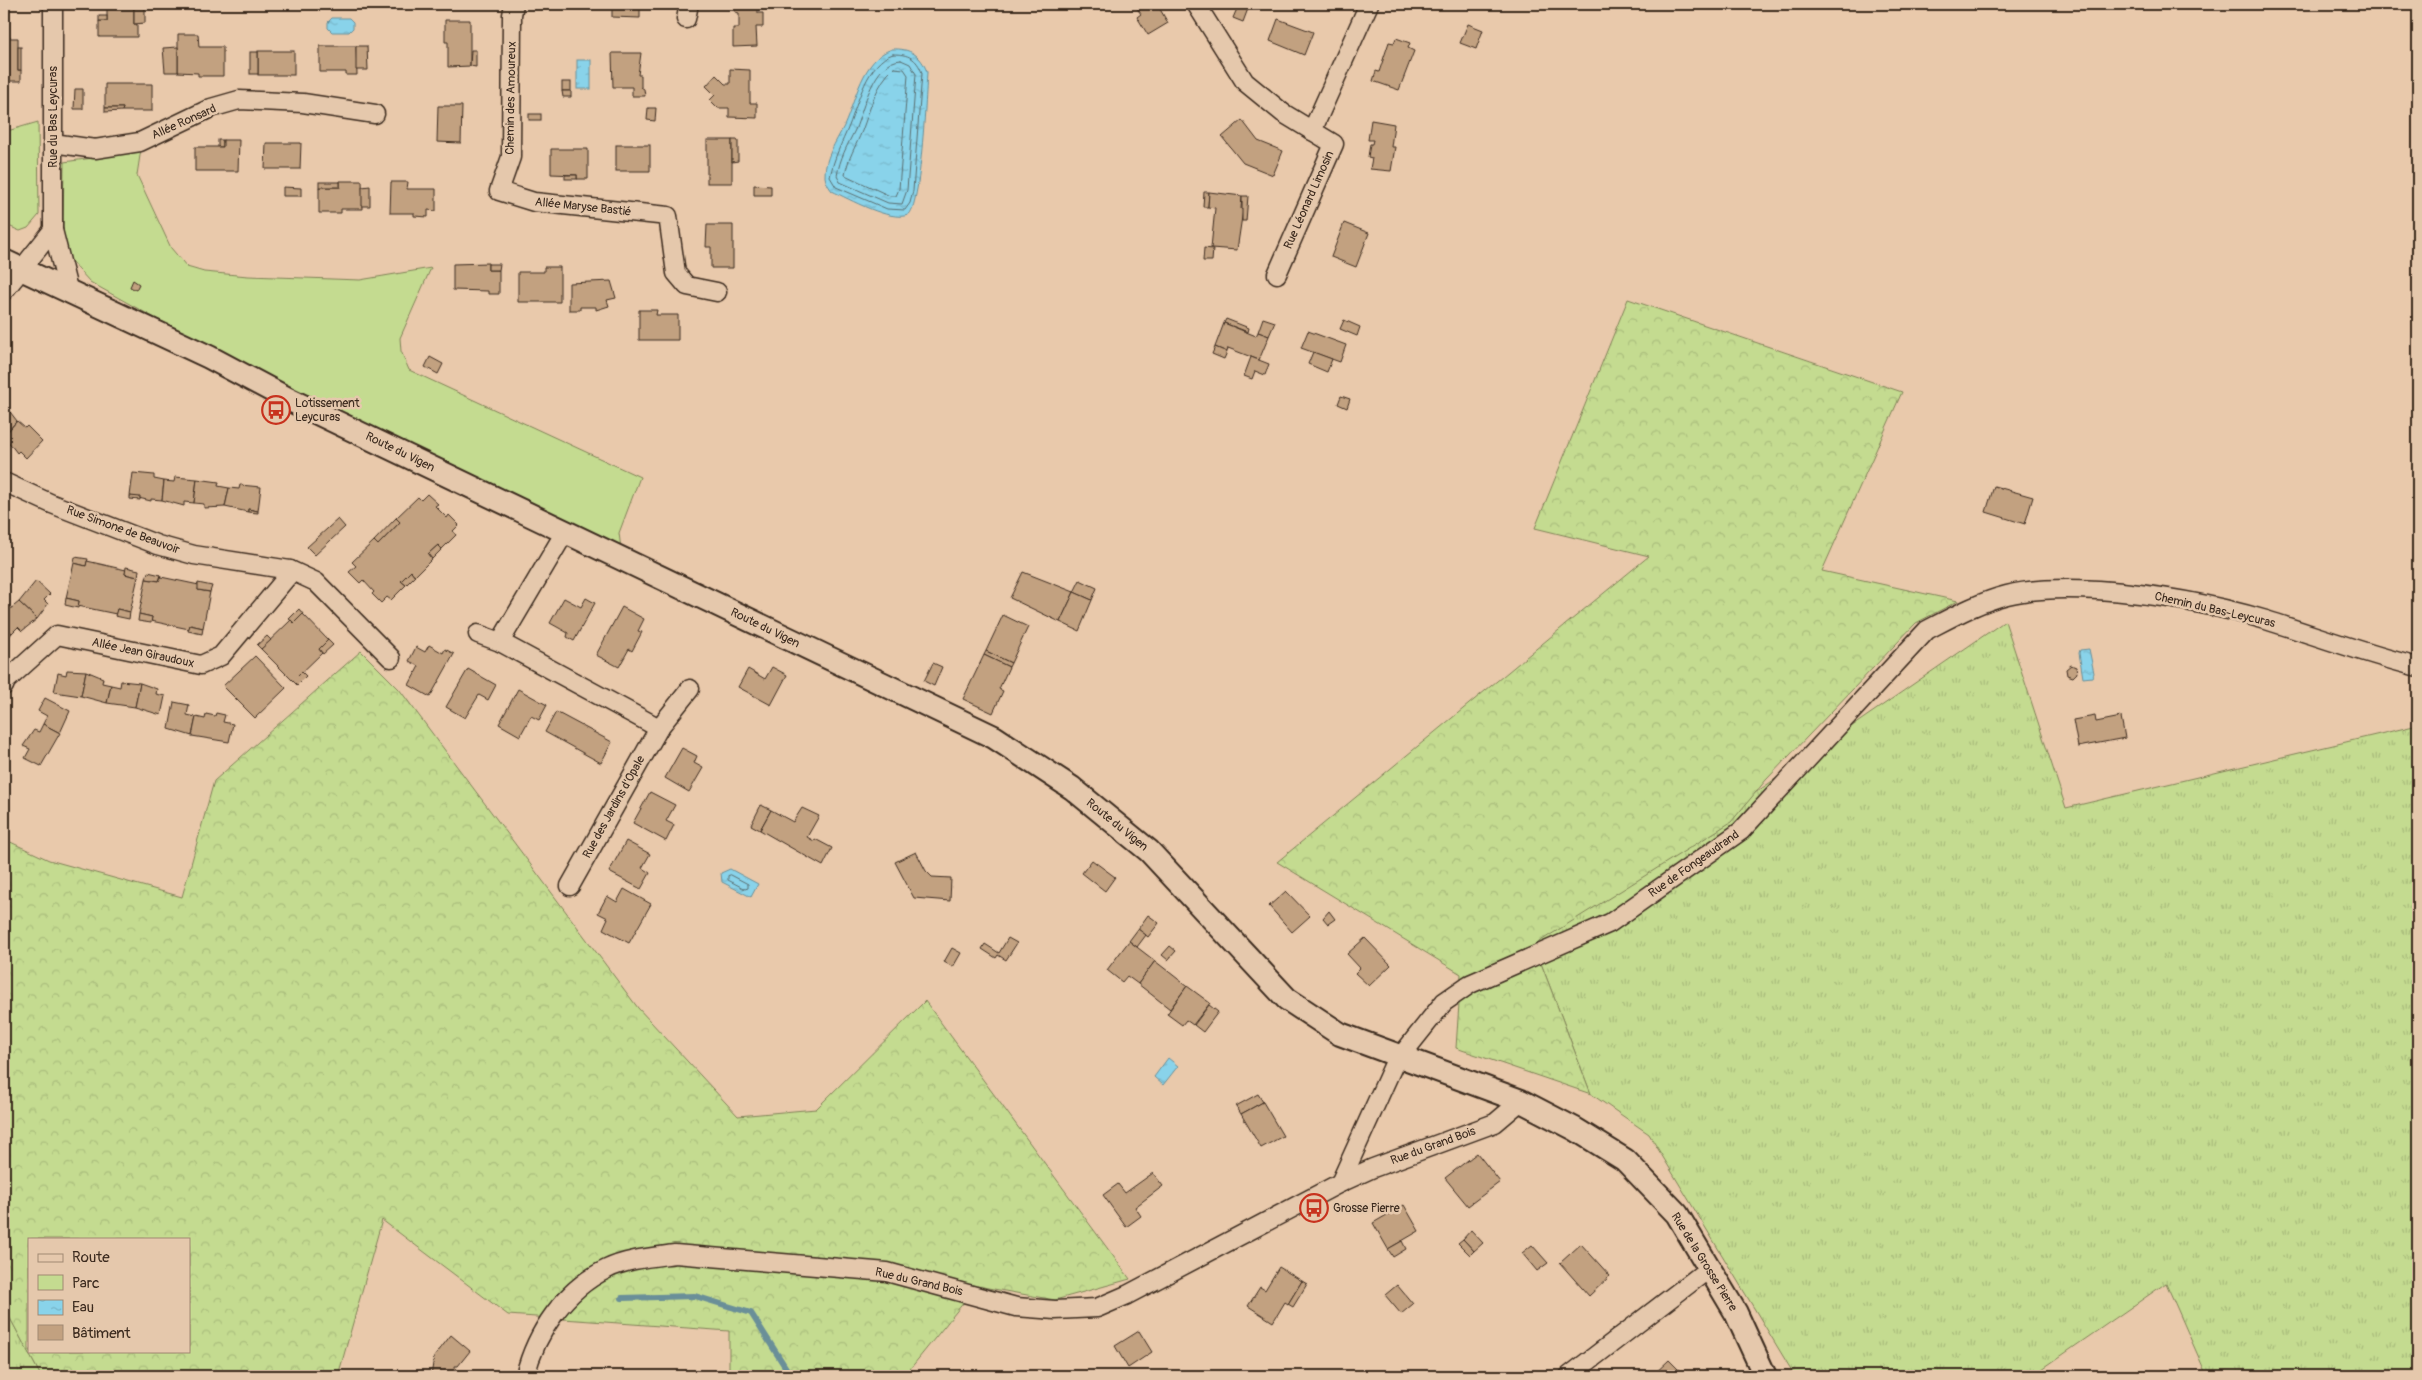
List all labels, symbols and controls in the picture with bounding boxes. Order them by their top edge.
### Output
street label: Chemin des Amoureux [503,41,519,155]
street label: Rue du Bas Leycuras [46,66,61,168]
street label: Allée Ronsard [149,101,219,143]
street label: Rue Léonard Limosin [1281,148,1337,251]
street label: Allée Maryse Bastié [534,194,632,220]
bus stop icon: Lotissement Leycuras [261,395,291,425]
place label: Lotissement Leycuras [295,396,360,425]
street label: Route du Vigen [363,429,437,475]
street label: Rue Simone de Beauvoir [64,503,182,558]
street label: Chemin du Bas-Leycuras [2153,589,2277,631]
street label: Route du Vigen [728,605,802,651]
street label: Allée Jean Giraudoux [90,635,196,671]
street label: Rue des Jardins d'Opale [580,753,648,861]
street label: Route du Vigen [1083,796,1151,855]
street label: Rue de Fongeaudrand [1646,827,1742,901]
street label: Rue du Grand Bois [1388,1123,1478,1168]
bus stop icon: Grosse Pierre [1299,1193,1329,1223]
place label: Grosse Pierre [1333,1201,1400,1216]
street label: Rue de la Grosse Pierre [1668,1210,1741,1314]
legend [28,1238,190,1352]
text: Route [72,1248,110,1267]
street label: Rue du Grand Bois [874,1265,965,1300]
text: Parc [72,1274,100,1293]
text: Eau [72,1298,94,1317]
text: Bâtiment [72,1324,132,1343]

